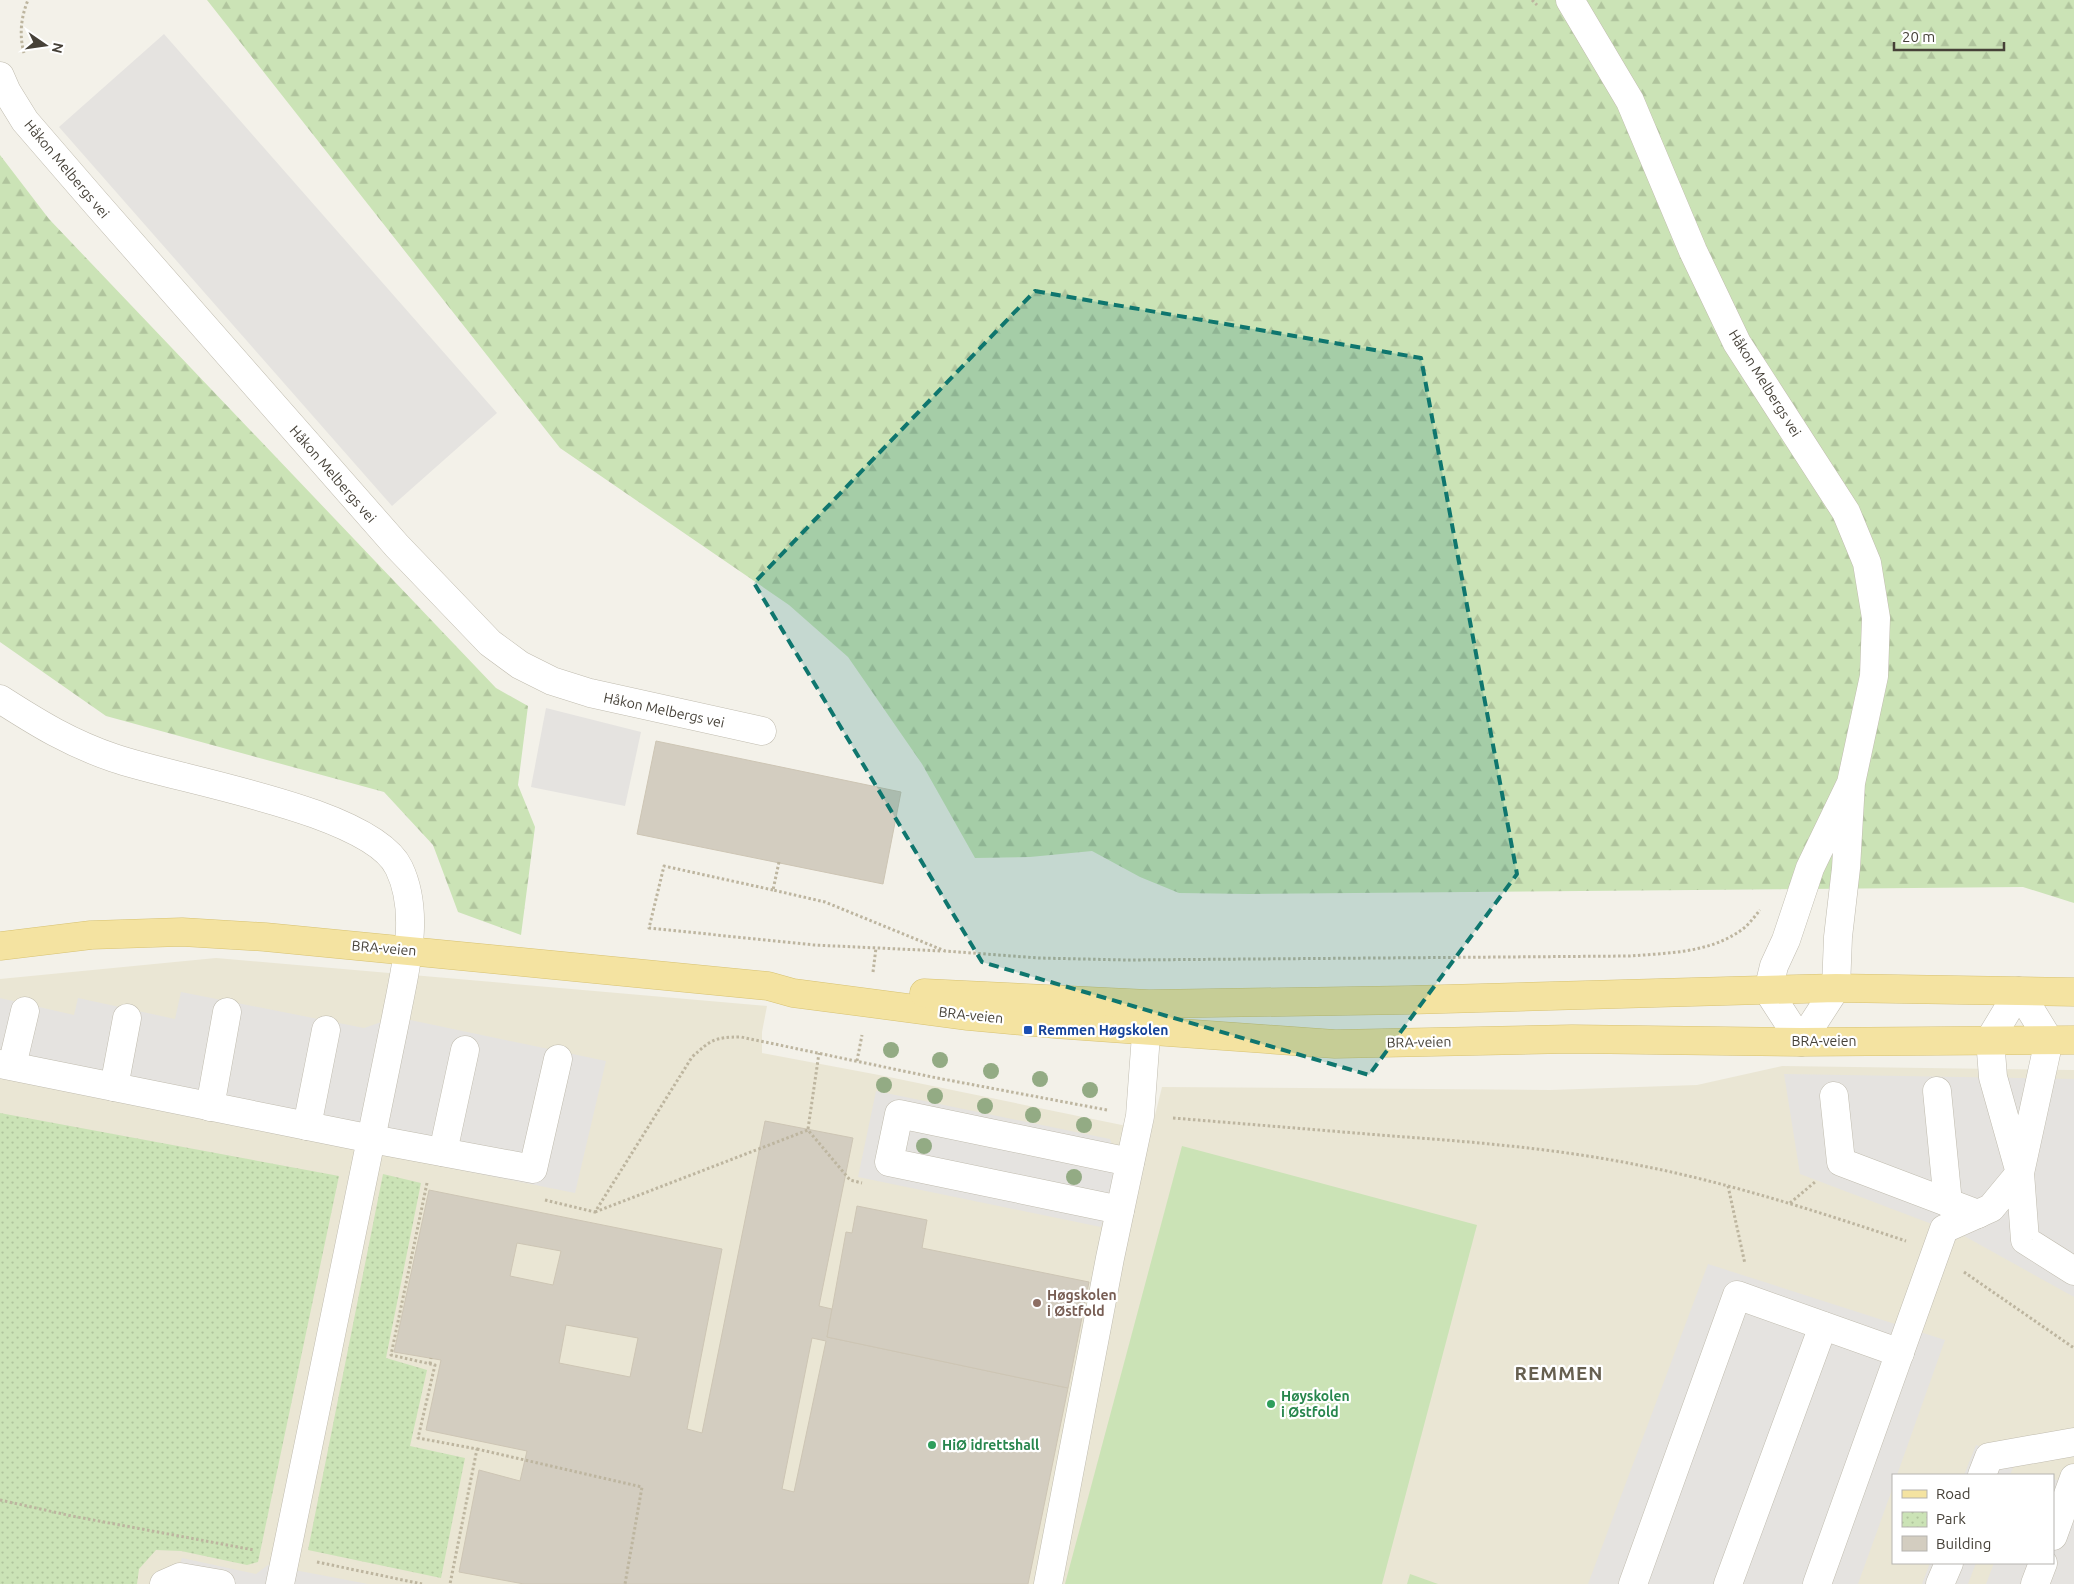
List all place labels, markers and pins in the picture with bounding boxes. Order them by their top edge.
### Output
place label: Remmen Høgskolen [1038,1022,1168,1038]
marker: Remmen Høgskolen [1022,1024,1034,1036]
place label: Høgskolen i Østfold [1047,1287,1117,1319]
marker: Høgskolen i Østfold [1031,1297,1043,1309]
place label: Høyskolen i Østfold [1281,1388,1350,1420]
marker: Høyskolen i Østfold [1265,1398,1277,1410]
place label: HiØ idrettshall [942,1437,1039,1453]
marker: HiØ idrettshall [926,1439,938,1451]

